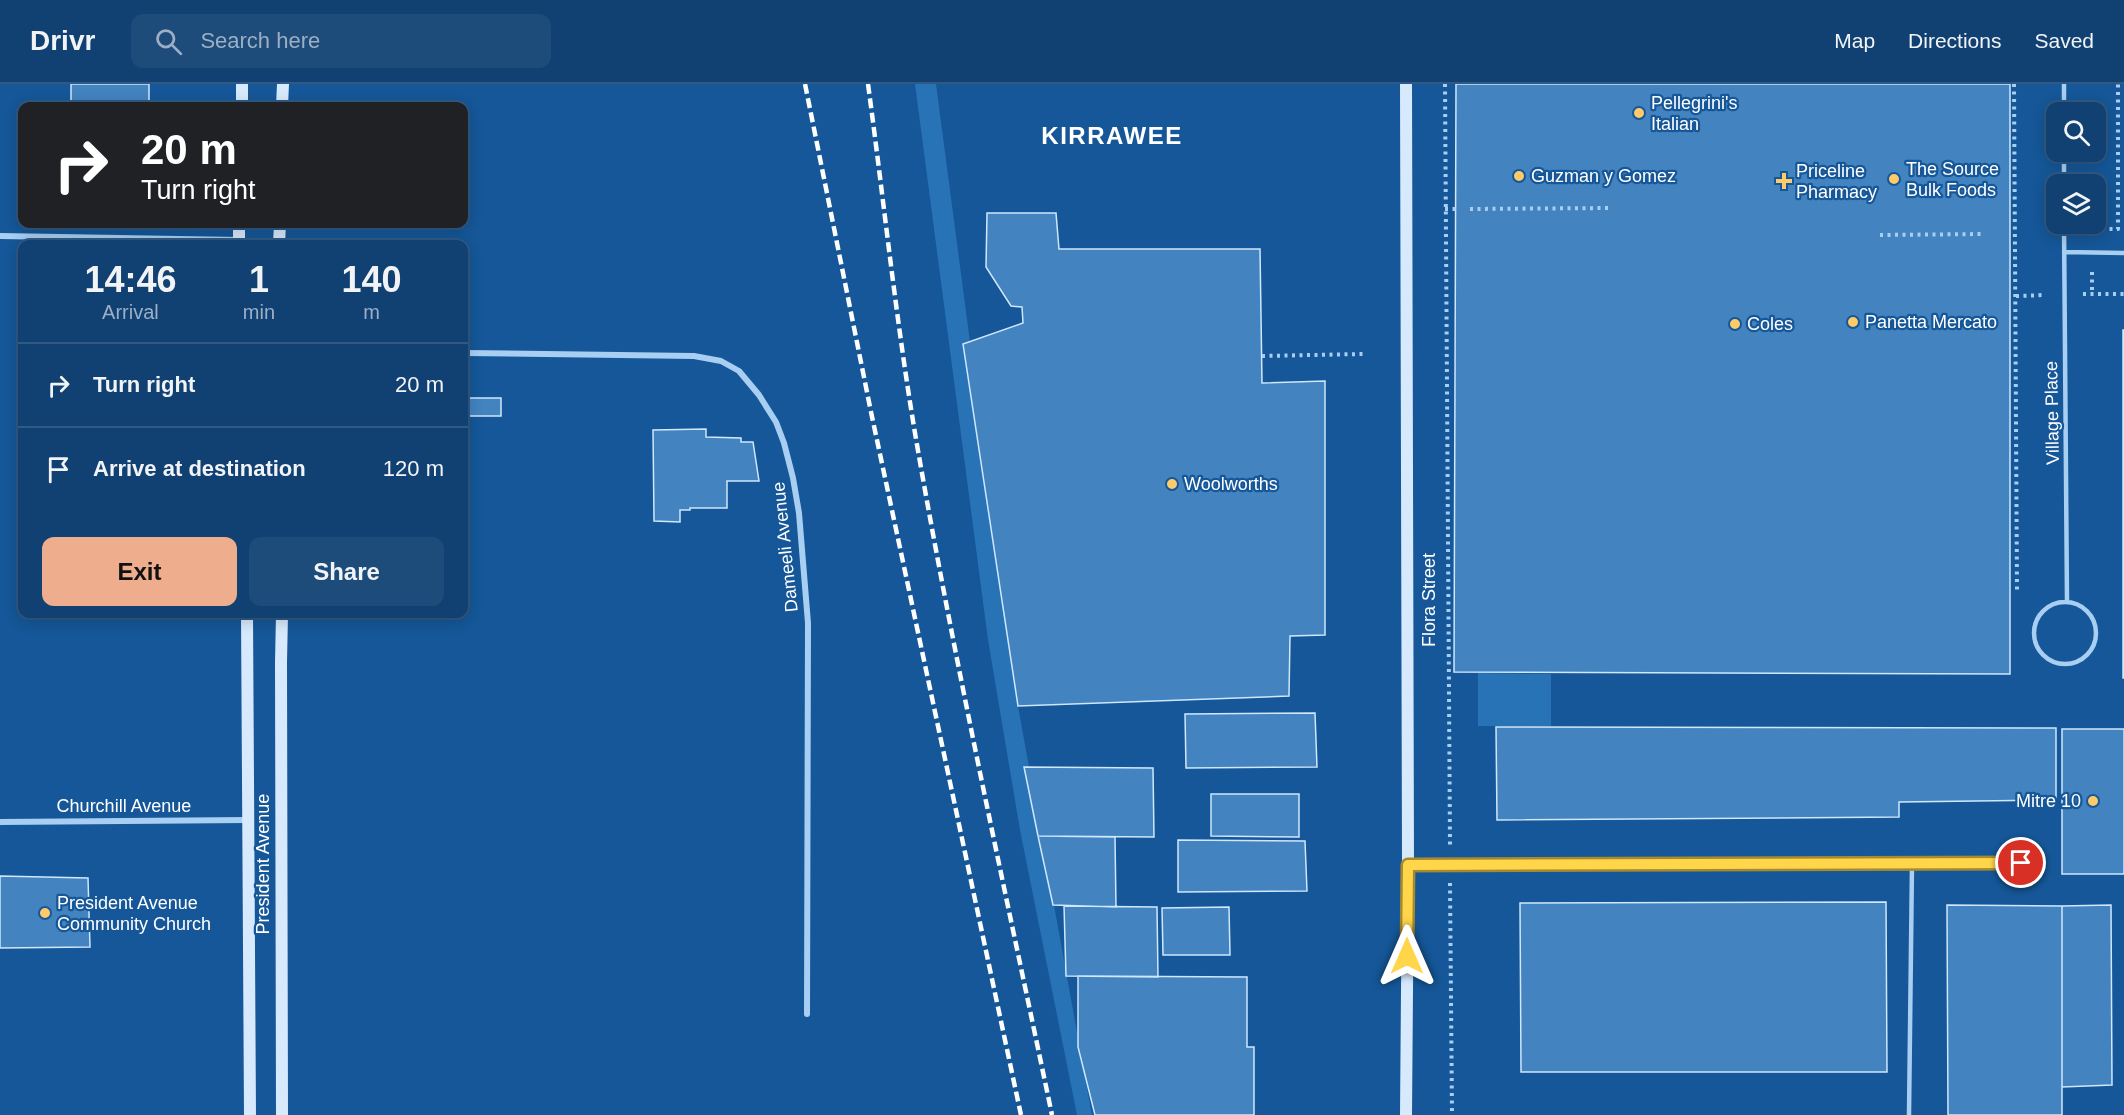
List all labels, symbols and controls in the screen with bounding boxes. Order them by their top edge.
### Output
search box [131,14,551,68]
text: Drivr [30,25,95,56]
icon: search [152,25,185,58]
text: Search here [200,28,320,53]
text: Map [1834,29,1875,52]
text: Directions [1908,29,2001,52]
text: Saved [2034,29,2094,52]
place label: Pellegrini's Italian [1651,93,1737,134]
map controls [2046,102,2106,234]
button: search [2046,102,2106,162]
marker: Pellegrini's Italian [1632,106,1646,120]
district label: KIRRAWEE [1041,122,1183,149]
icon: right [42,126,120,204]
text: 20 m [141,126,237,173]
place label: The Source Bulk Foods [1906,159,1999,200]
place label: Priceline Pharmacy [1796,161,1877,202]
place label: Guzman y Gomez [1531,166,1676,186]
marker: Guzman y Gomez [1512,169,1526,183]
marker: The Source Bulk Foods [1887,172,1901,186]
marker: Priceline Pharmacy [1777,174,1791,188]
button: layers [2046,174,2106,234]
text: Turn right [141,175,256,205]
text: 14:46 [84,259,176,300]
text: 1 [249,259,269,300]
text: 140 [341,259,402,300]
text: Arrival [102,301,159,323]
text: min [243,301,275,323]
text: m [363,301,380,323]
place label: Panetta Mercato [1865,312,1997,332]
place label: Coles [1747,314,1793,334]
marker: Panetta Mercato [1846,315,1860,329]
marker: Coles [1728,317,1742,331]
street label: Village Place [2041,361,2063,465]
icon: right [42,369,75,402]
text: Turn right [93,372,195,397]
text: 20 m [395,372,444,397]
icon: arrive [42,453,75,486]
text: Arrive at destination [93,456,306,481]
text: 120 m [383,456,444,481]
place label: Woolworths [1184,474,1278,494]
marker: Woolworths [1165,477,1179,491]
street label: Dameeli Avenue [768,481,802,613]
button: Exit [42,537,237,606]
button: Share [249,537,444,606]
street label: Flora Street [1419,553,1439,647]
place label: Mitre 10 [2016,791,2081,811]
street label: President Avenue [253,794,273,934]
marker: Mitre 10 [2086,794,2100,808]
street label: Churchill Avenue [57,796,191,816]
pin [1995,837,2046,888]
icon: arrive [2004,846,2037,879]
place label: President Avenue Community Church [57,893,211,934]
marker: President Avenue Community Church [38,906,52,920]
position arrow [1375,924,1439,988]

